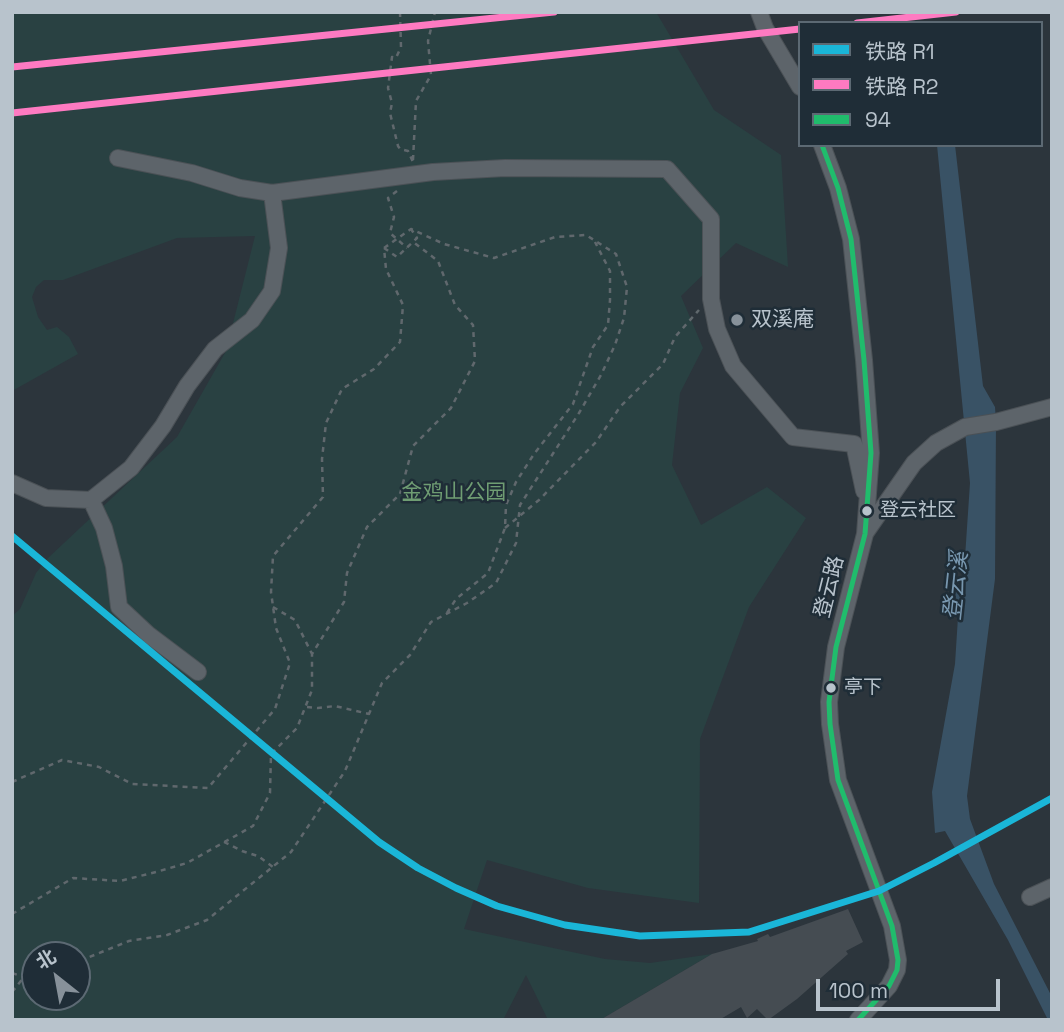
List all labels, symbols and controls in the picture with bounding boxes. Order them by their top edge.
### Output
legend [798,21,1043,147]
text: 铁路 R1 [865,38,934,65]
text: 铁路 R2 [865,73,938,100]
text: 94 [865,106,891,133]
place label: 双溪庵 [751,307,814,333]
marker: 双溪庵 [729,312,745,328]
park label: 金鸡山公园 [402,480,506,506]
place label: 登云社区 [880,500,956,522]
marker: 登云社区 [860,504,874,518]
water label: 登云溪 [940,550,974,622]
street label: 登云路 [810,553,850,621]
place label: 亭下 [844,677,882,699]
marker: 亭下 [824,681,838,695]
north arrow [21,941,91,1011]
text: 北 [31,944,61,975]
scale bar [819,965,1003,1009]
text: 100 m [829,977,888,1004]

